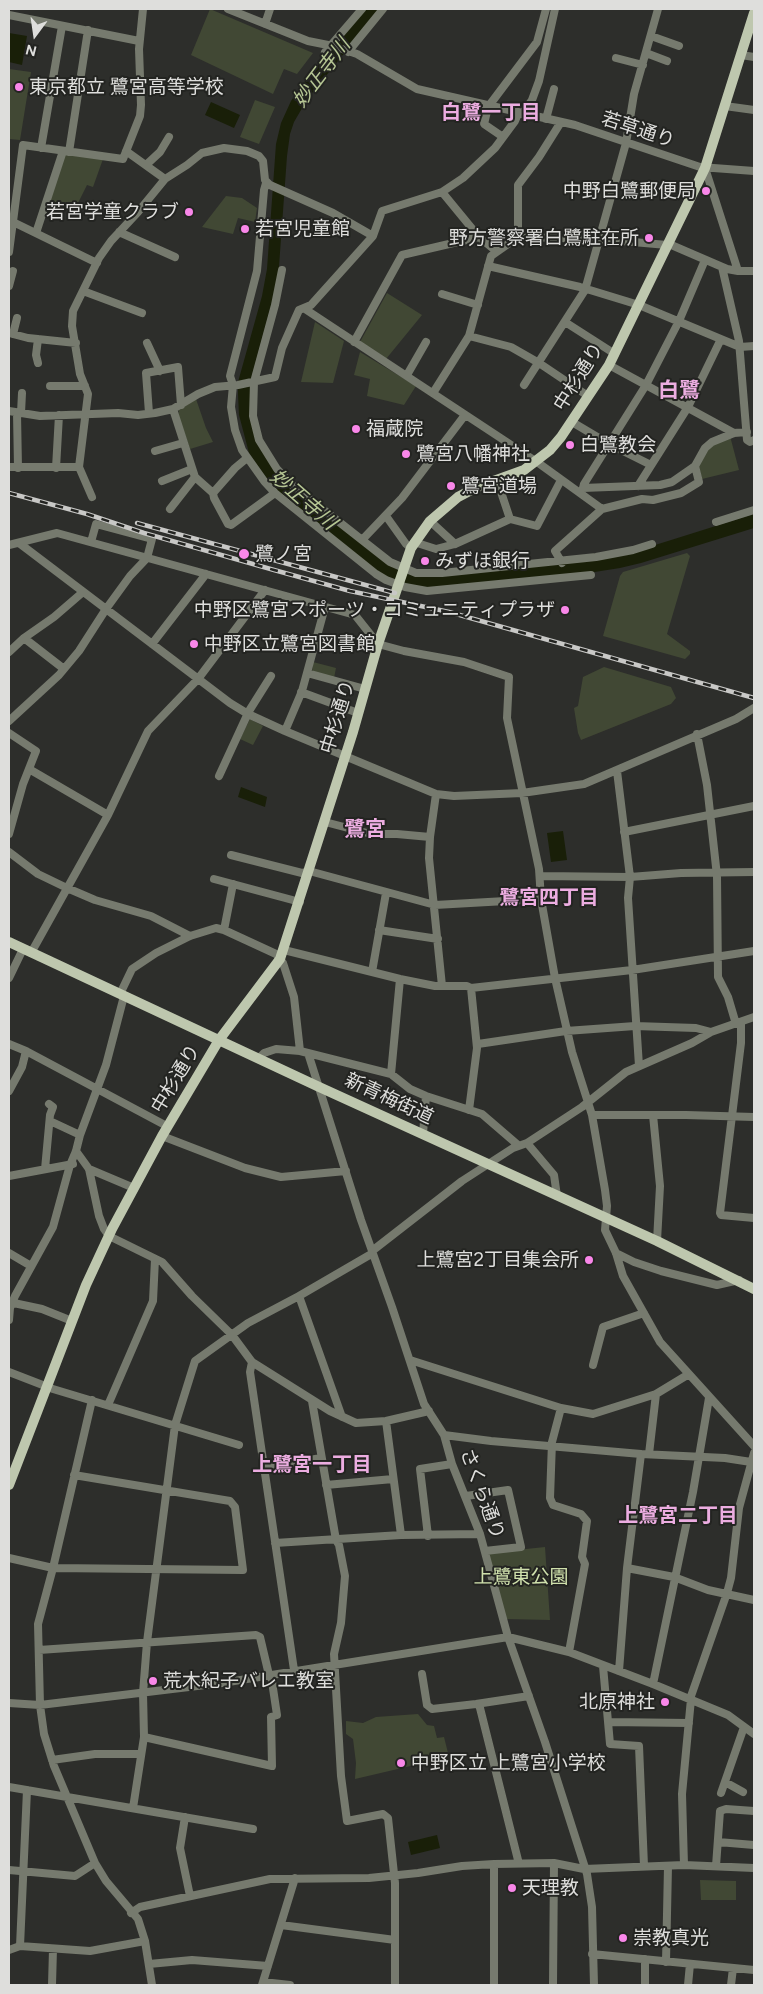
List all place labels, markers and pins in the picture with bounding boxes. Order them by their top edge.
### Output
place label: 東京都立 鷺宮高等学校 [29,76,224,98]
marker: 東京都立 鷺宮高等学校 [13,81,25,93]
place label: 中野白鷺郵便局 [563,180,696,202]
marker: 中野白鷺郵便局 [700,185,712,197]
place label: 若宮学童クラブ [46,201,179,223]
marker: 若宮学童クラブ [183,206,195,218]
place label: 若宮児童館 [255,218,350,240]
marker: 若宮児童館 [239,223,251,235]
place label: 野方警察署白鷺駐在所 [449,227,639,249]
marker: 野方警察署白鷺駐在所 [643,232,655,244]
place label: 福蔵院 [366,418,423,440]
marker: 福蔵院 [350,423,362,435]
place label: 白鷺教会 [580,434,656,456]
marker: 白鷺教会 [564,439,576,451]
place label: 鷺宮八幡神社 [416,443,530,465]
marker: 鷺宮八幡神社 [400,448,412,460]
place label: 鷺宮道場 [461,475,537,497]
marker: 鷺宮道場 [445,480,457,492]
place label: 鷺ノ宮 [255,543,312,565]
marker: 鷺ノ宮 [237,547,251,561]
place label: みずほ銀行 [435,550,530,572]
marker: みずほ銀行 [419,555,431,567]
place label: 中野区鷺宮スポーツ・コミュニティプラザ [194,599,555,621]
marker: 中野区鷺宮スポーツ・コミュニティプラザ [559,604,571,616]
place label: 中野区立鷺宮図書館 [204,633,375,655]
marker: 中野区立鷺宮図書館 [188,638,200,650]
place label: 上鷺宮2丁目集会所 [416,1249,579,1271]
marker: 上鷺宮2丁目集会所 [583,1254,595,1266]
place label: 荒木紀子バレエ教室 [163,1670,334,1692]
marker: 荒木紀子バレエ教室 [147,1675,159,1687]
place label: 北原神社 [579,1691,655,1713]
marker: 北原神社 [659,1696,671,1708]
place label: 中野区立 上鷺宮小学校 [411,1752,606,1774]
marker: 中野区立 上鷺宮小学校 [395,1757,407,1769]
place label: 天理教 [522,1877,579,1899]
marker: 天理教 [506,1882,518,1894]
place label: 崇教真光 [633,1927,709,1949]
marker: 崇教真光 [617,1932,629,1944]

